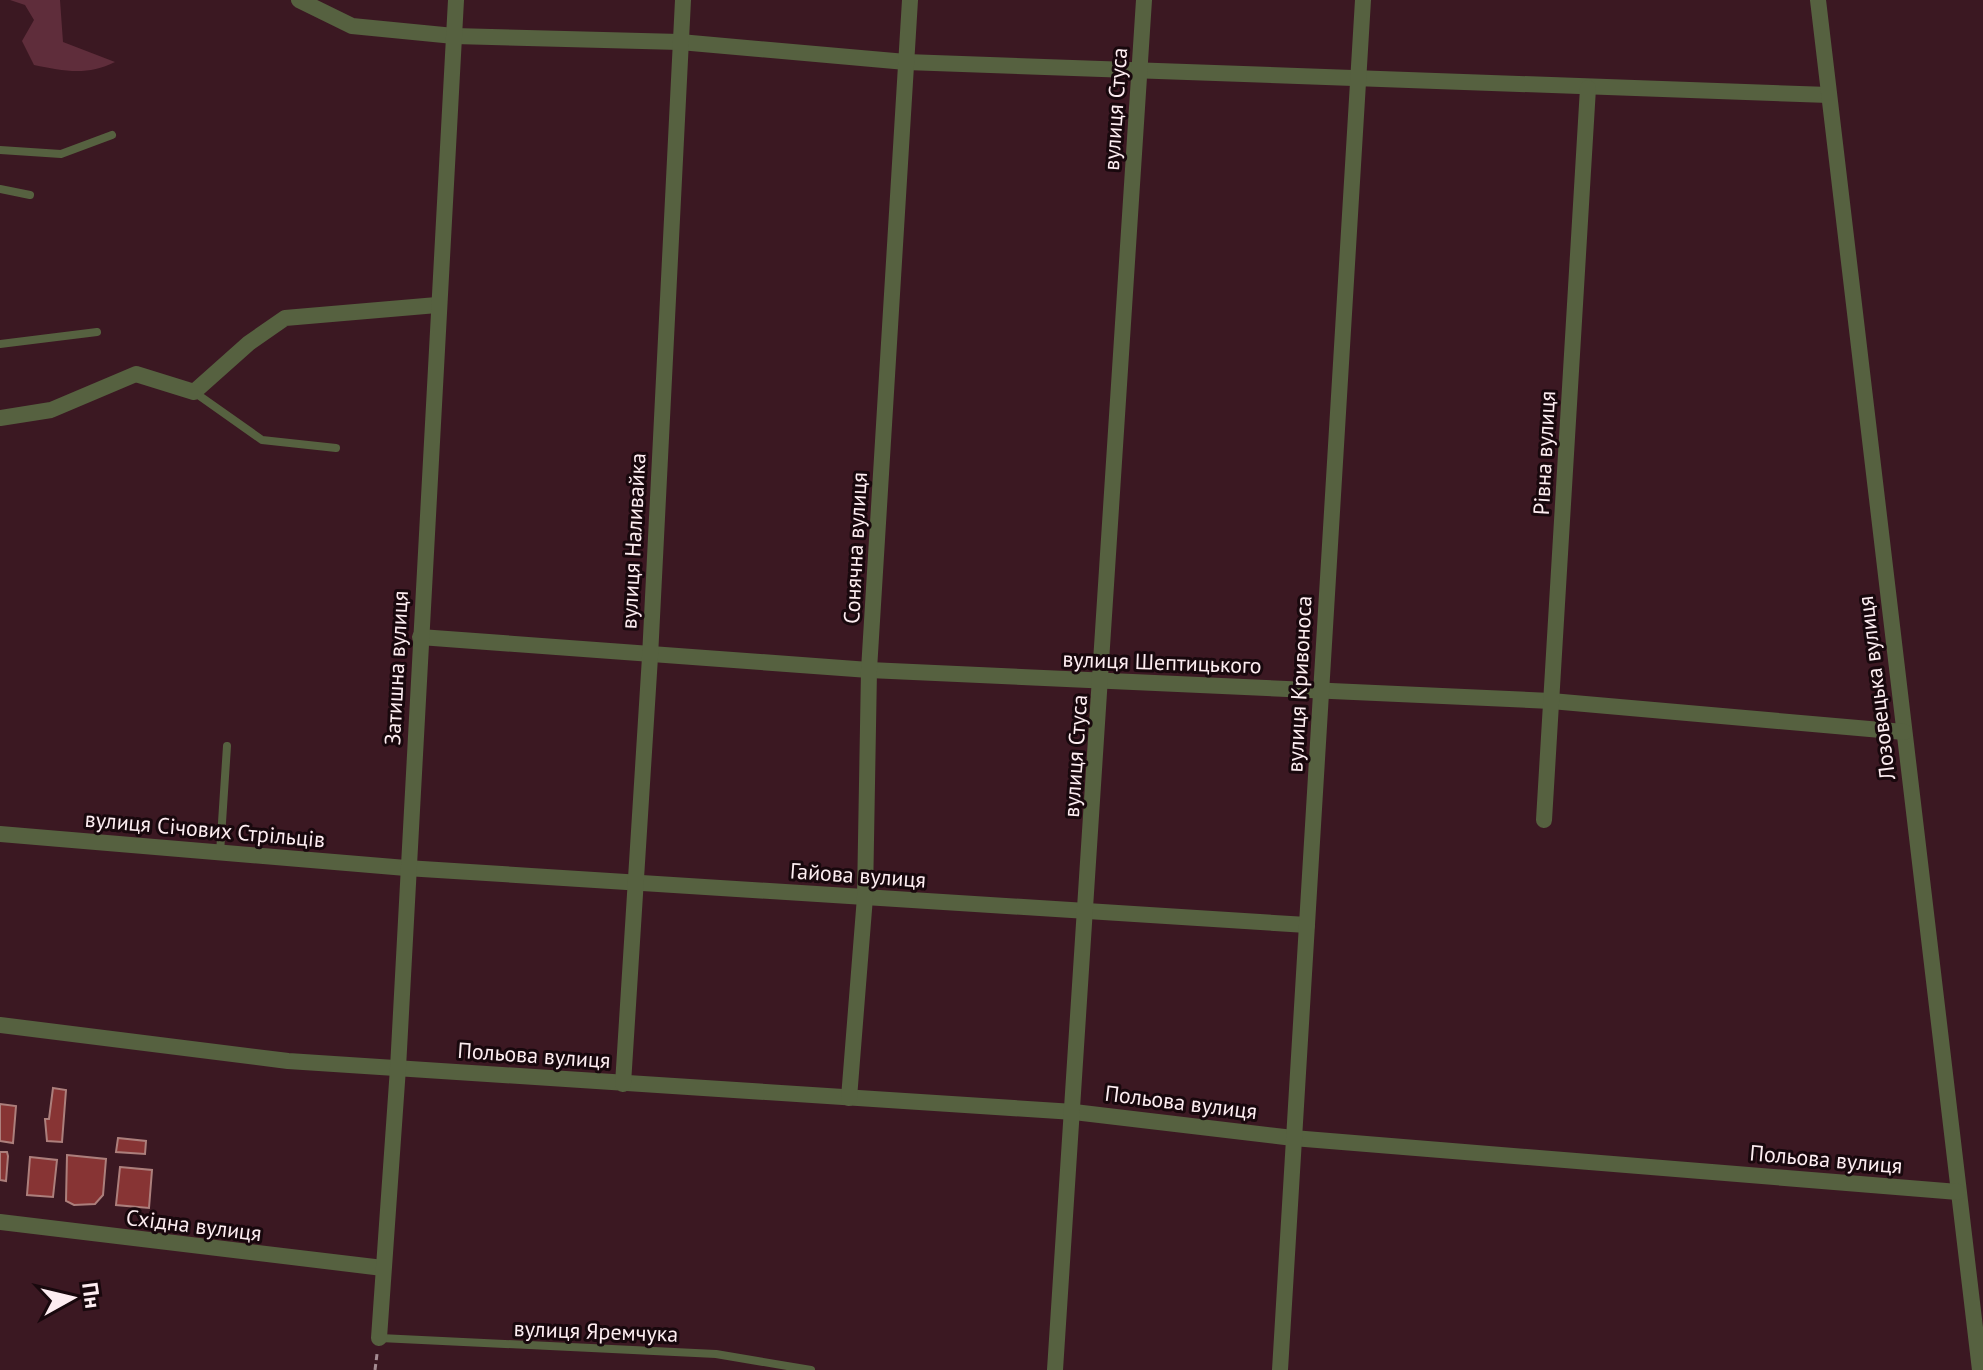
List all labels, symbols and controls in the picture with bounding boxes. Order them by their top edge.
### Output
street label: вулиця Стуса [1097,47,1133,171]
street label: Рівна вулиця [1527,390,1561,516]
street label: вулиця Наливайка [614,452,652,630]
street label: Сонячна вулиця [837,471,873,625]
street label: Затишна вулиця [378,590,414,746]
street label: Лозовецька вулиця [1851,594,1901,783]
street label: вулиця Кривоноса [1280,595,1318,773]
street label: вулиця Шептицького [1062,645,1262,679]
street label: вулиця Стуса [1057,694,1093,818]
street label: вулиця Січових Стрільців [84,805,326,853]
street label: Гайова вулиця [789,856,927,894]
street label: Польова вулиця [457,1036,611,1074]
street label: Польова вулиця [1103,1079,1259,1125]
street label: Польова вулиця [1748,1138,1904,1180]
street label: Східна вулиця [125,1203,263,1247]
north arrow [32,1258,112,1338]
text: Пн [76,1280,107,1310]
street label: вулиця Яремчука [513,1314,679,1348]

